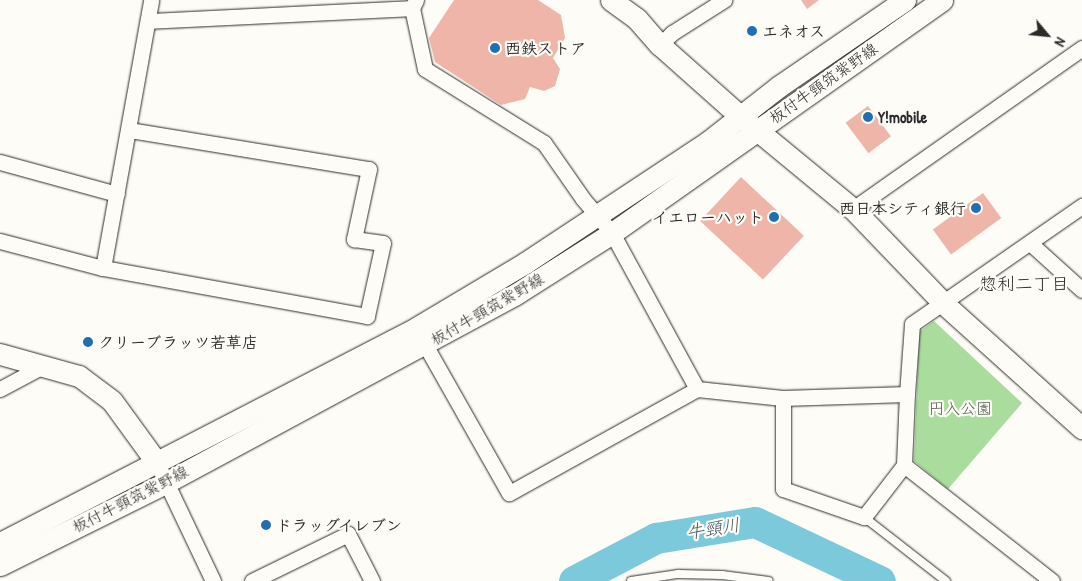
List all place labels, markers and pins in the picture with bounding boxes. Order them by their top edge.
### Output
place label: エネオス [762,21,826,41]
marker: エネオス [746,25,758,37]
place label: 西鉄ストア [505,38,585,58]
marker: 西鉄ストア [489,42,501,54]
place label: Y!mobile [878,107,927,127]
marker: Y!mobile [862,111,874,123]
place label: 西日本シティ銀行 [838,198,966,218]
marker: 西日本シティ銀行 [970,202,982,214]
place label: イエローハット [652,207,764,227]
marker: イエローハット [768,211,780,223]
place label: クリーブラッツ若草店 [98,332,258,352]
marker: クリーブラッツ若草店 [82,336,94,348]
place label: ドラッグイレブン [276,515,404,535]
marker: ドラッグイレブン [260,519,272,531]

